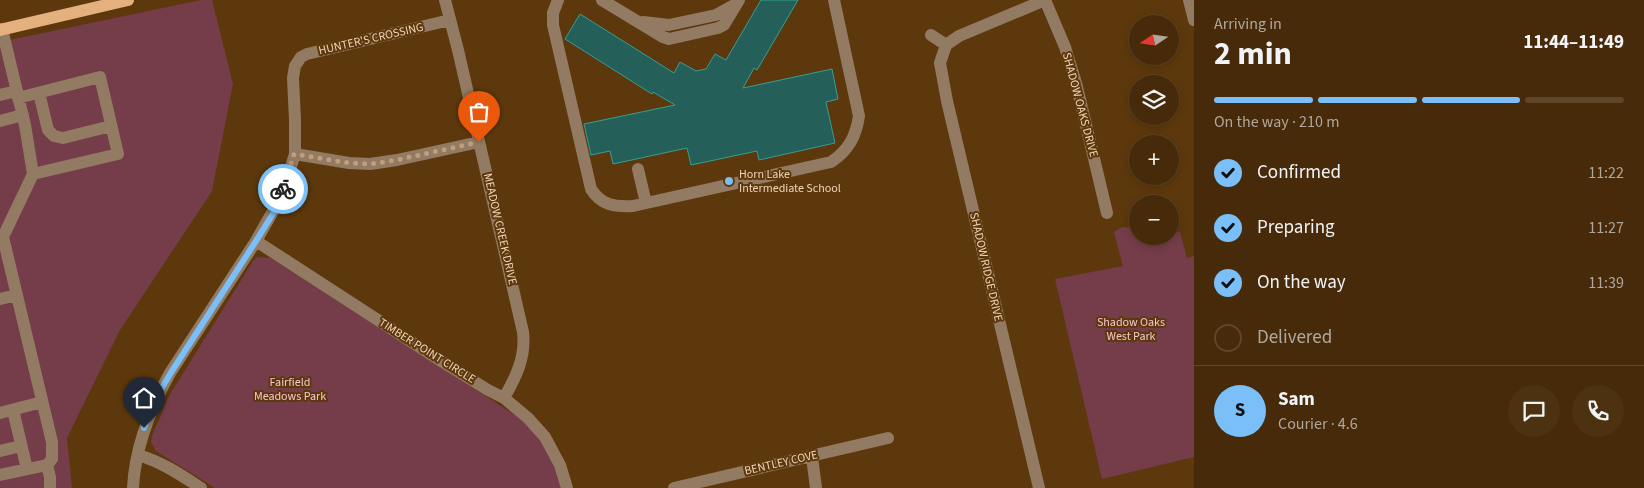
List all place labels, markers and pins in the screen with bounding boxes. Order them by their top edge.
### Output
pin [458,91,500,142]
place label: Horn Lake Intermediate School [739,166,841,197]
marker: Horn Lake Intermediate School [723,175,735,187]
pin [123,377,165,428]

